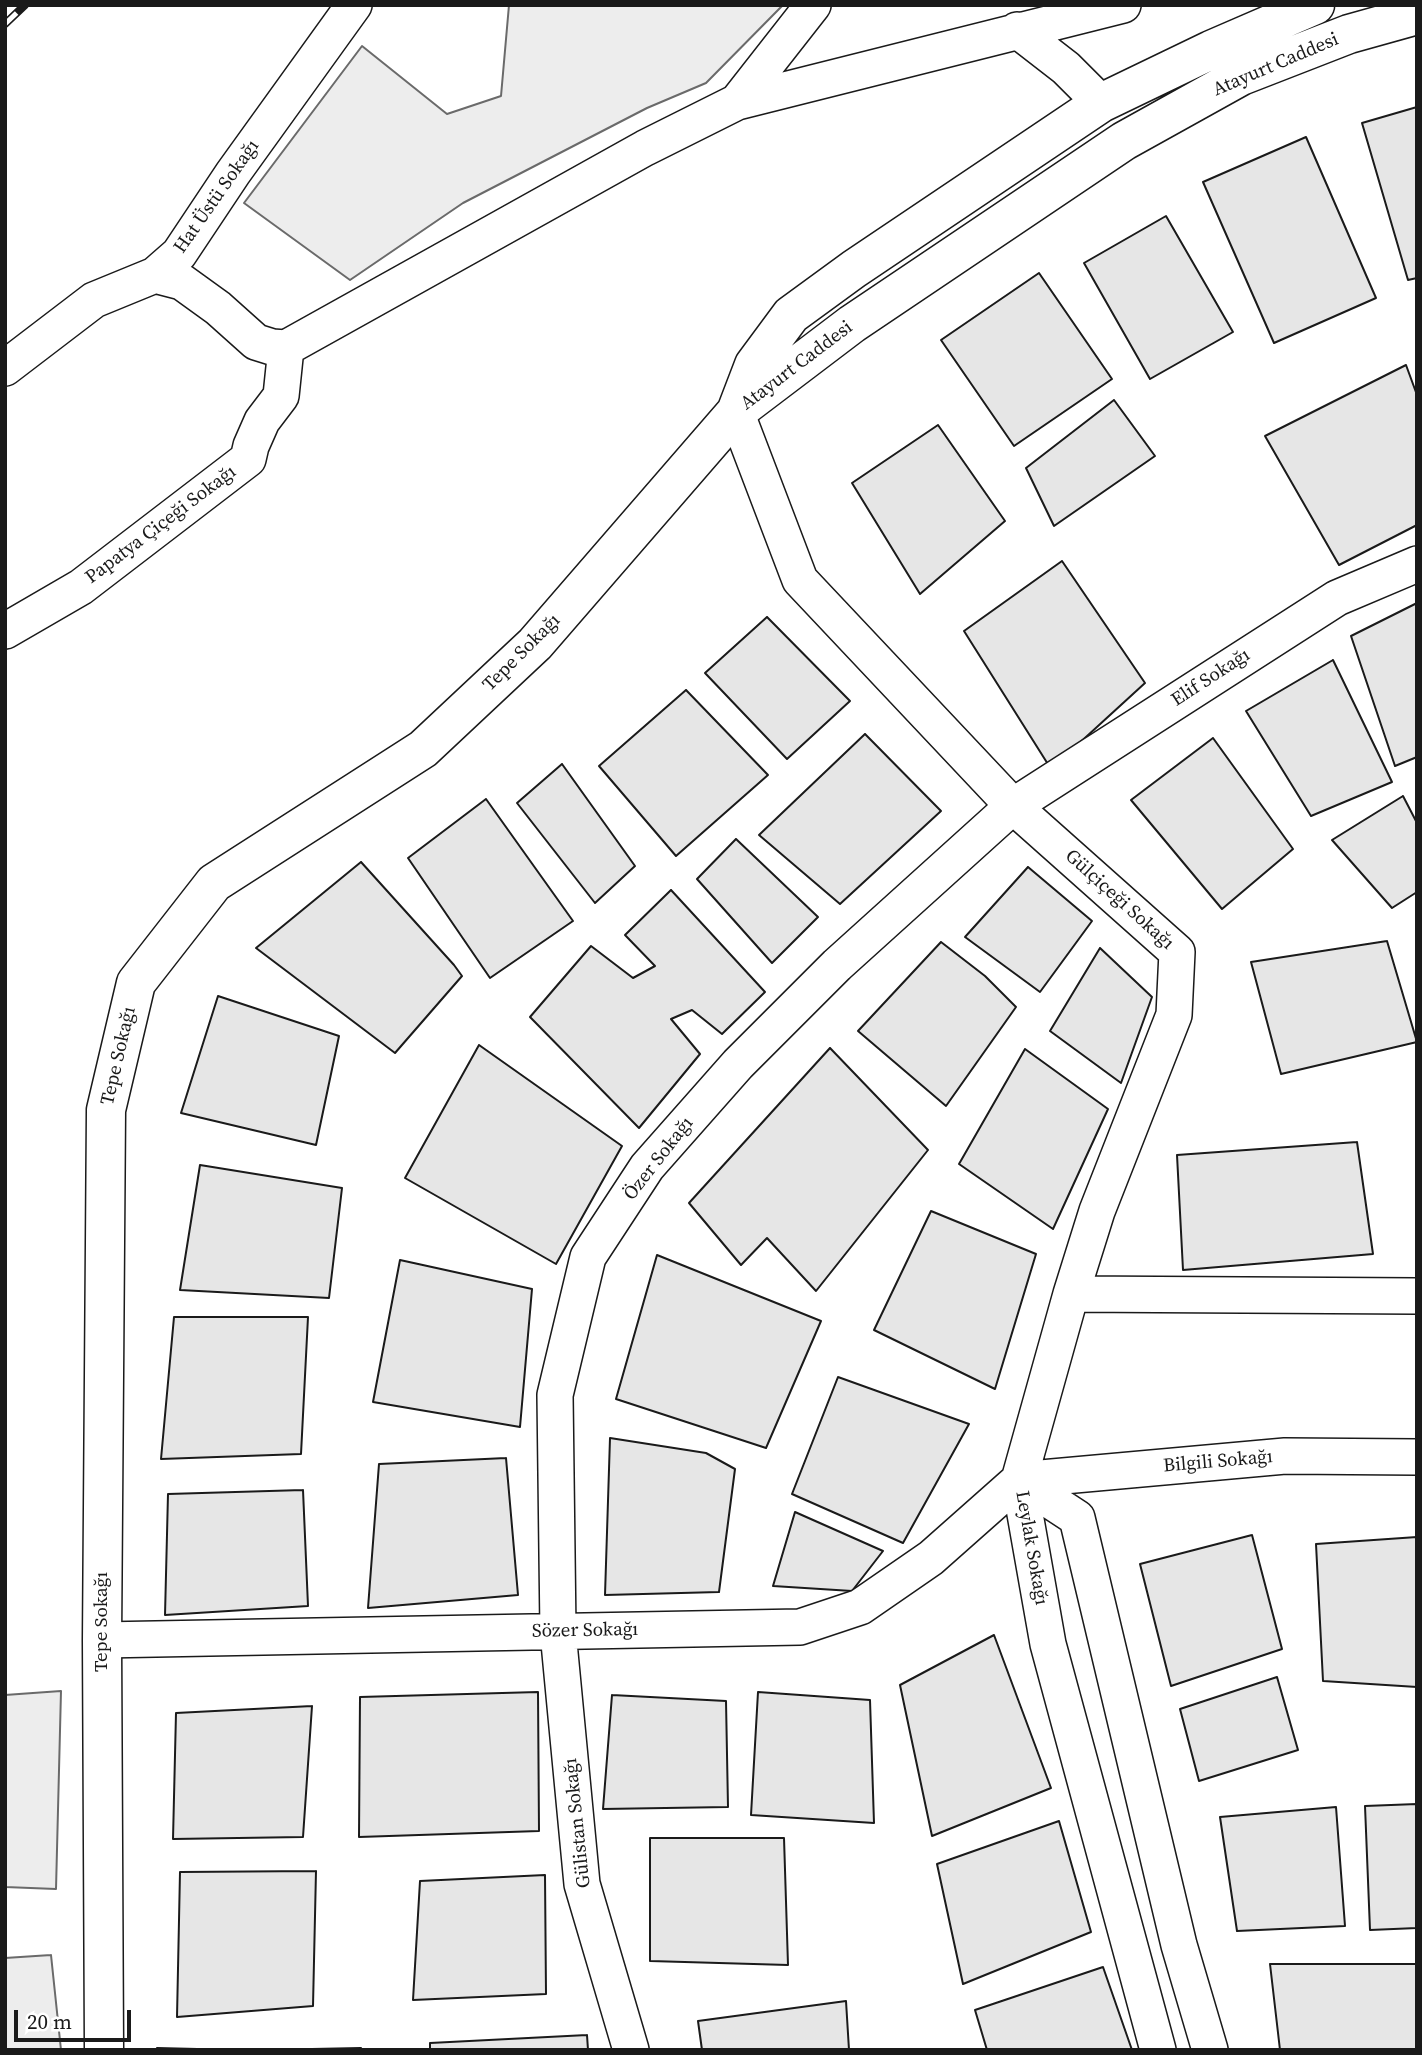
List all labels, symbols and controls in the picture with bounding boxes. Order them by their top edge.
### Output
street label: Atayurt Caddesi [1210,28,1342,102]
street label: Hat Üstü Sokağı [169,136,265,258]
street label: Atayurt Caddesi [736,316,858,416]
street label: Papatya Çiçeği Sokağı [81,461,241,589]
street label: Tepe Sokağı [479,610,565,696]
street label: Elif Sokağı [1167,644,1255,712]
street label: Gülçiçeği Sokağı [1060,845,1178,955]
street label: Tepe Sokağı [97,1005,141,1107]
street label: Özer Sokağı [619,1113,699,1205]
street label: Bilgili Sokağı [1162,1446,1274,1478]
street label: Leylak Sokağı [1010,1489,1052,1607]
street label: Tepe Sokağı [91,1572,113,1672]
street label: Sözer Sokağı [532,1619,638,1643]
street label: Gülistan Sokağı [560,1757,596,1889]
scale bar [18,1996,135,2040]
text: 20 m [27,2007,72,2036]

